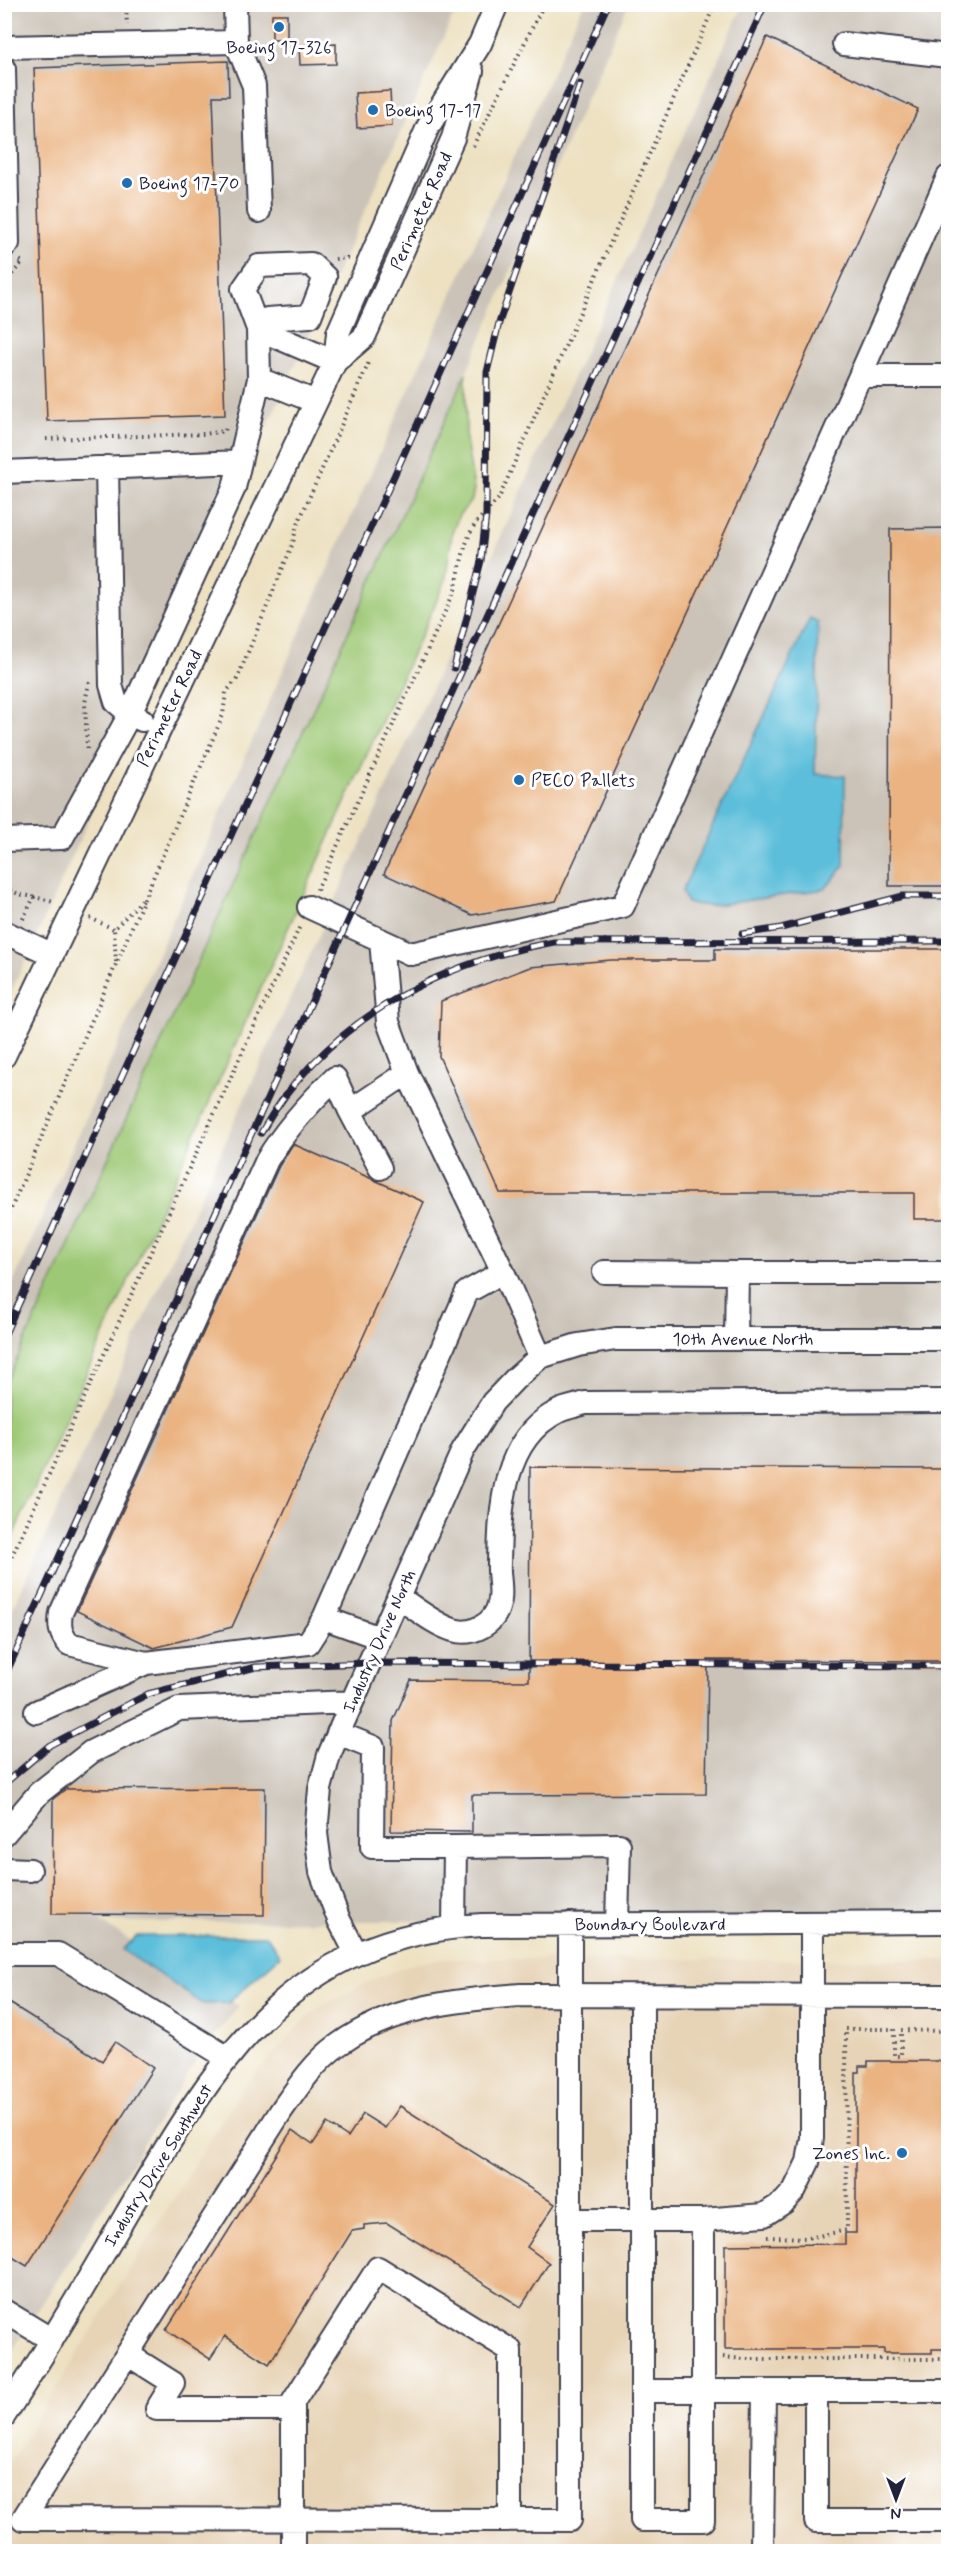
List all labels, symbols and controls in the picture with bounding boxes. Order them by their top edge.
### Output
marker: Boeing 17-326 [272,20,286,34]
place label: Boeing 17-326 [226,36,332,62]
place label: Boeing 17-17 [385,99,481,125]
marker: Boeing 17-17 [366,103,380,117]
street label: Perimeter Road [385,148,459,274]
place label: Boeing 17-70 [139,172,239,198]
marker: Boeing 17-70 [120,176,134,190]
street label: Perimeter Road [131,646,209,771]
place label: PECO Pallets [531,769,635,793]
marker: PECO Pallets [512,773,526,787]
street label: 10th Avenue North [672,1328,814,1352]
street label: Industry Drive North [337,1566,422,1717]
street label: Boundary Boulevard [575,1913,725,1937]
street label: Industry Drive Southwest [99,2079,219,2252]
place label: Zones Inc. [812,2142,890,2166]
marker: Zones Inc. [895,2146,909,2160]
north arrow [866,2469,926,2529]
text: N [891,2502,901,2523]

